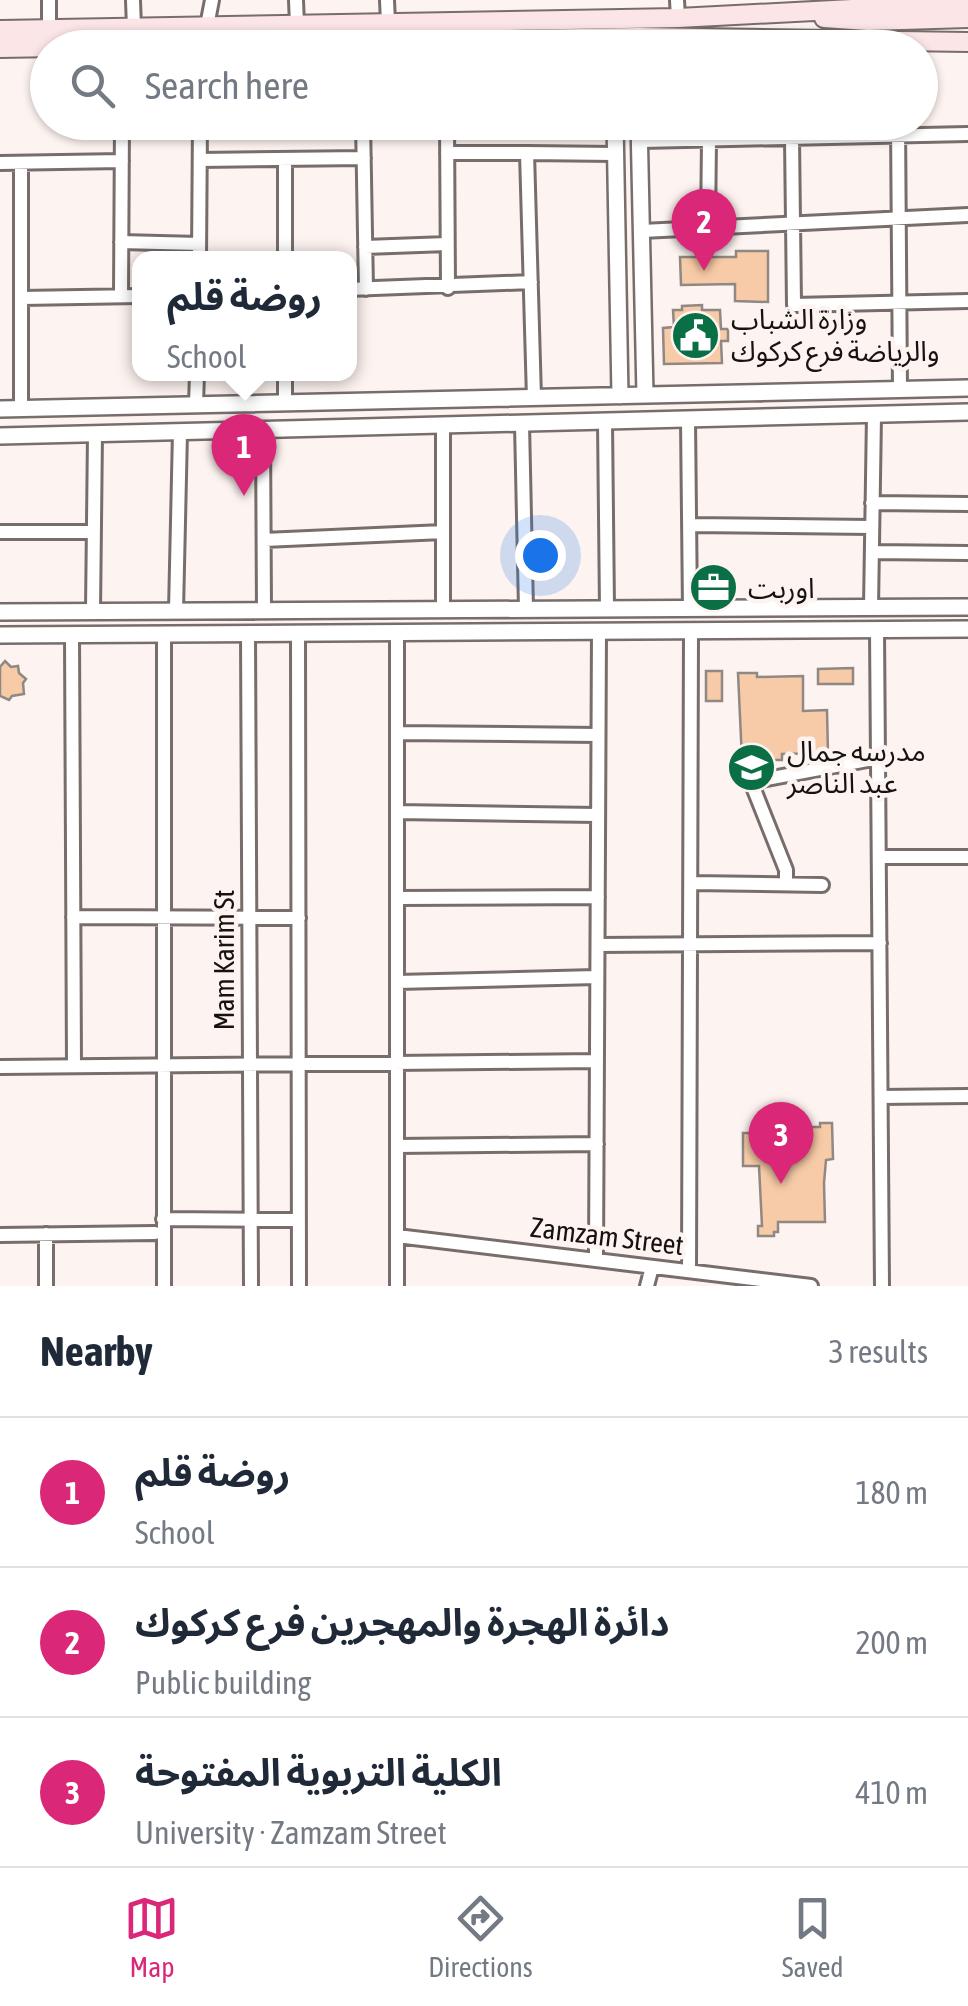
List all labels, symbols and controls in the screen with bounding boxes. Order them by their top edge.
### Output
search box [30,30,938,140]
icon: search [65,58,120,113]
text: Search here [145,64,309,107]
pin: 2 [672,188,736,271]
popup [132,251,357,381]
text: روضة قلم [167,275,322,318]
place label: وزارة الشباب والرياضة فرع كركوك [731,303,940,372]
public building icon: وزارة الشباب والرياضة فرع كركوك [670,309,722,361]
text: School [167,338,246,375]
pin: 1 [212,414,276,496]
your location [515,530,566,581]
office icon: اوربت [687,562,739,614]
place label: اوربت [748,572,815,605]
place label: مدرسه جمال عبد الناصر [786,735,926,800]
school or university icon: مدرسه جمال عبد الناصر [726,741,778,793]
street label: Mam Karim St [208,890,240,1030]
pin: 3 [748,1102,814,1184]
street label: Zamzam Street [528,1211,686,1261]
text: Nearby [40,1327,153,1375]
text: 3 results [829,1333,928,1370]
text: روضة قلم [135,1451,290,1494]
text: 1 [65,1474,80,1511]
text: 180 m [855,1474,928,1511]
text: School [135,1514,214,1551]
text: دائرة الهجرة والمهجرين فرع كركوك [135,1601,669,1644]
text: 2 [65,1624,80,1661]
text: 200 m [855,1624,928,1661]
text: Public building [135,1664,311,1701]
text: الكلية التربوية المفتوحة [135,1751,502,1794]
text: 3 [65,1774,80,1811]
text: 410 m [855,1774,928,1811]
text: University · Zamzam Street [135,1814,447,1851]
tab: Map [124,1891,179,1983]
tab: Directions [428,1891,533,1983]
tab: Saved [782,1891,844,1983]

